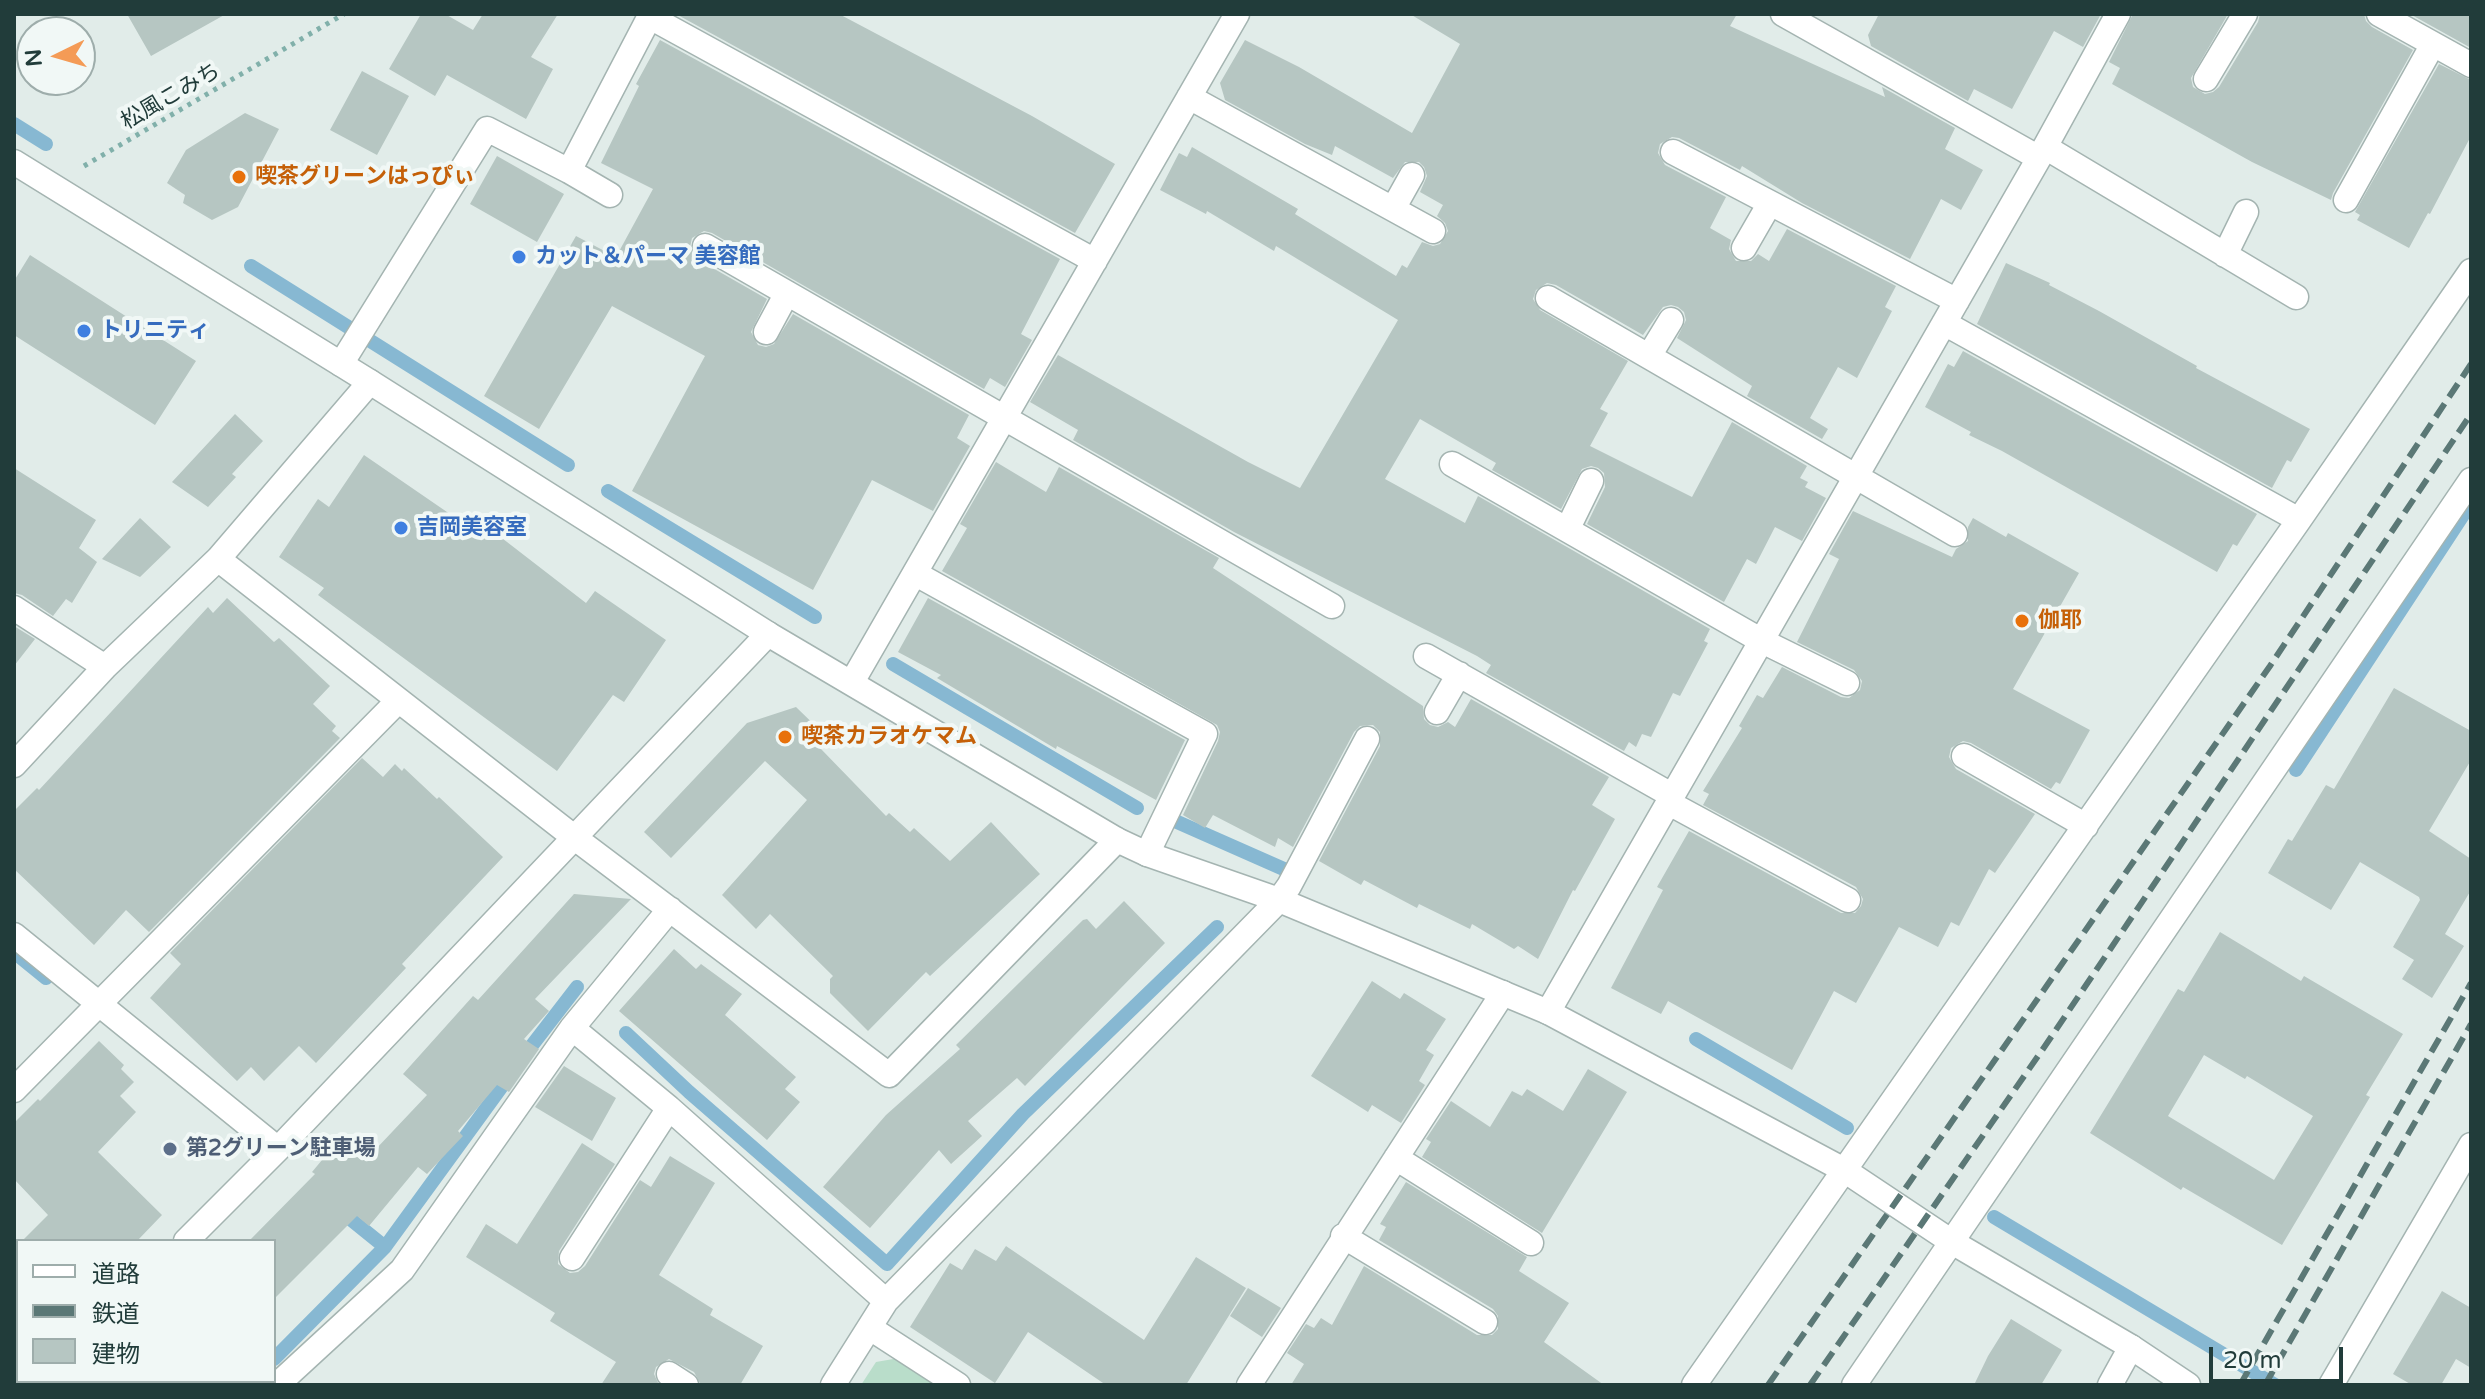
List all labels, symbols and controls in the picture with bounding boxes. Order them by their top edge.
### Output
north arrow [16,16,96,96]
text: N [20,48,48,68]
street label: 松風こみち [117,58,225,136]
place label: 喫茶グリーンはっぴぃ [255,164,475,190]
marker: 喫茶グリーンはっぴぃ [230,168,248,186]
place label: カット＆パーマ 美容館 [535,244,761,270]
marker: カット＆パーマ 美容館 [510,248,528,266]
place label: トリニティ [100,318,210,344]
marker: トリニティ [75,322,93,340]
place label: 吉岡美容室 [417,515,527,541]
marker: 吉岡美容室 [392,519,410,537]
place label: 伽耶 [2038,608,2082,634]
marker: 伽耶 [2013,612,2031,630]
place label: 喫茶カラオケマム [801,724,977,750]
marker: 喫茶カラオケマム [776,728,794,746]
place label: 第2グリーン駐車場 [186,1136,376,1162]
marker: 第2グリーン駐車場 [161,1140,179,1158]
legend [16,1239,276,1383]
text: 道路 [92,1260,140,1289]
text: 鉄道 [92,1300,140,1329]
scale bar [2213,1331,2347,1381]
text: 建物 [92,1340,140,1369]
text: 20 m [2223,1346,2281,1375]

